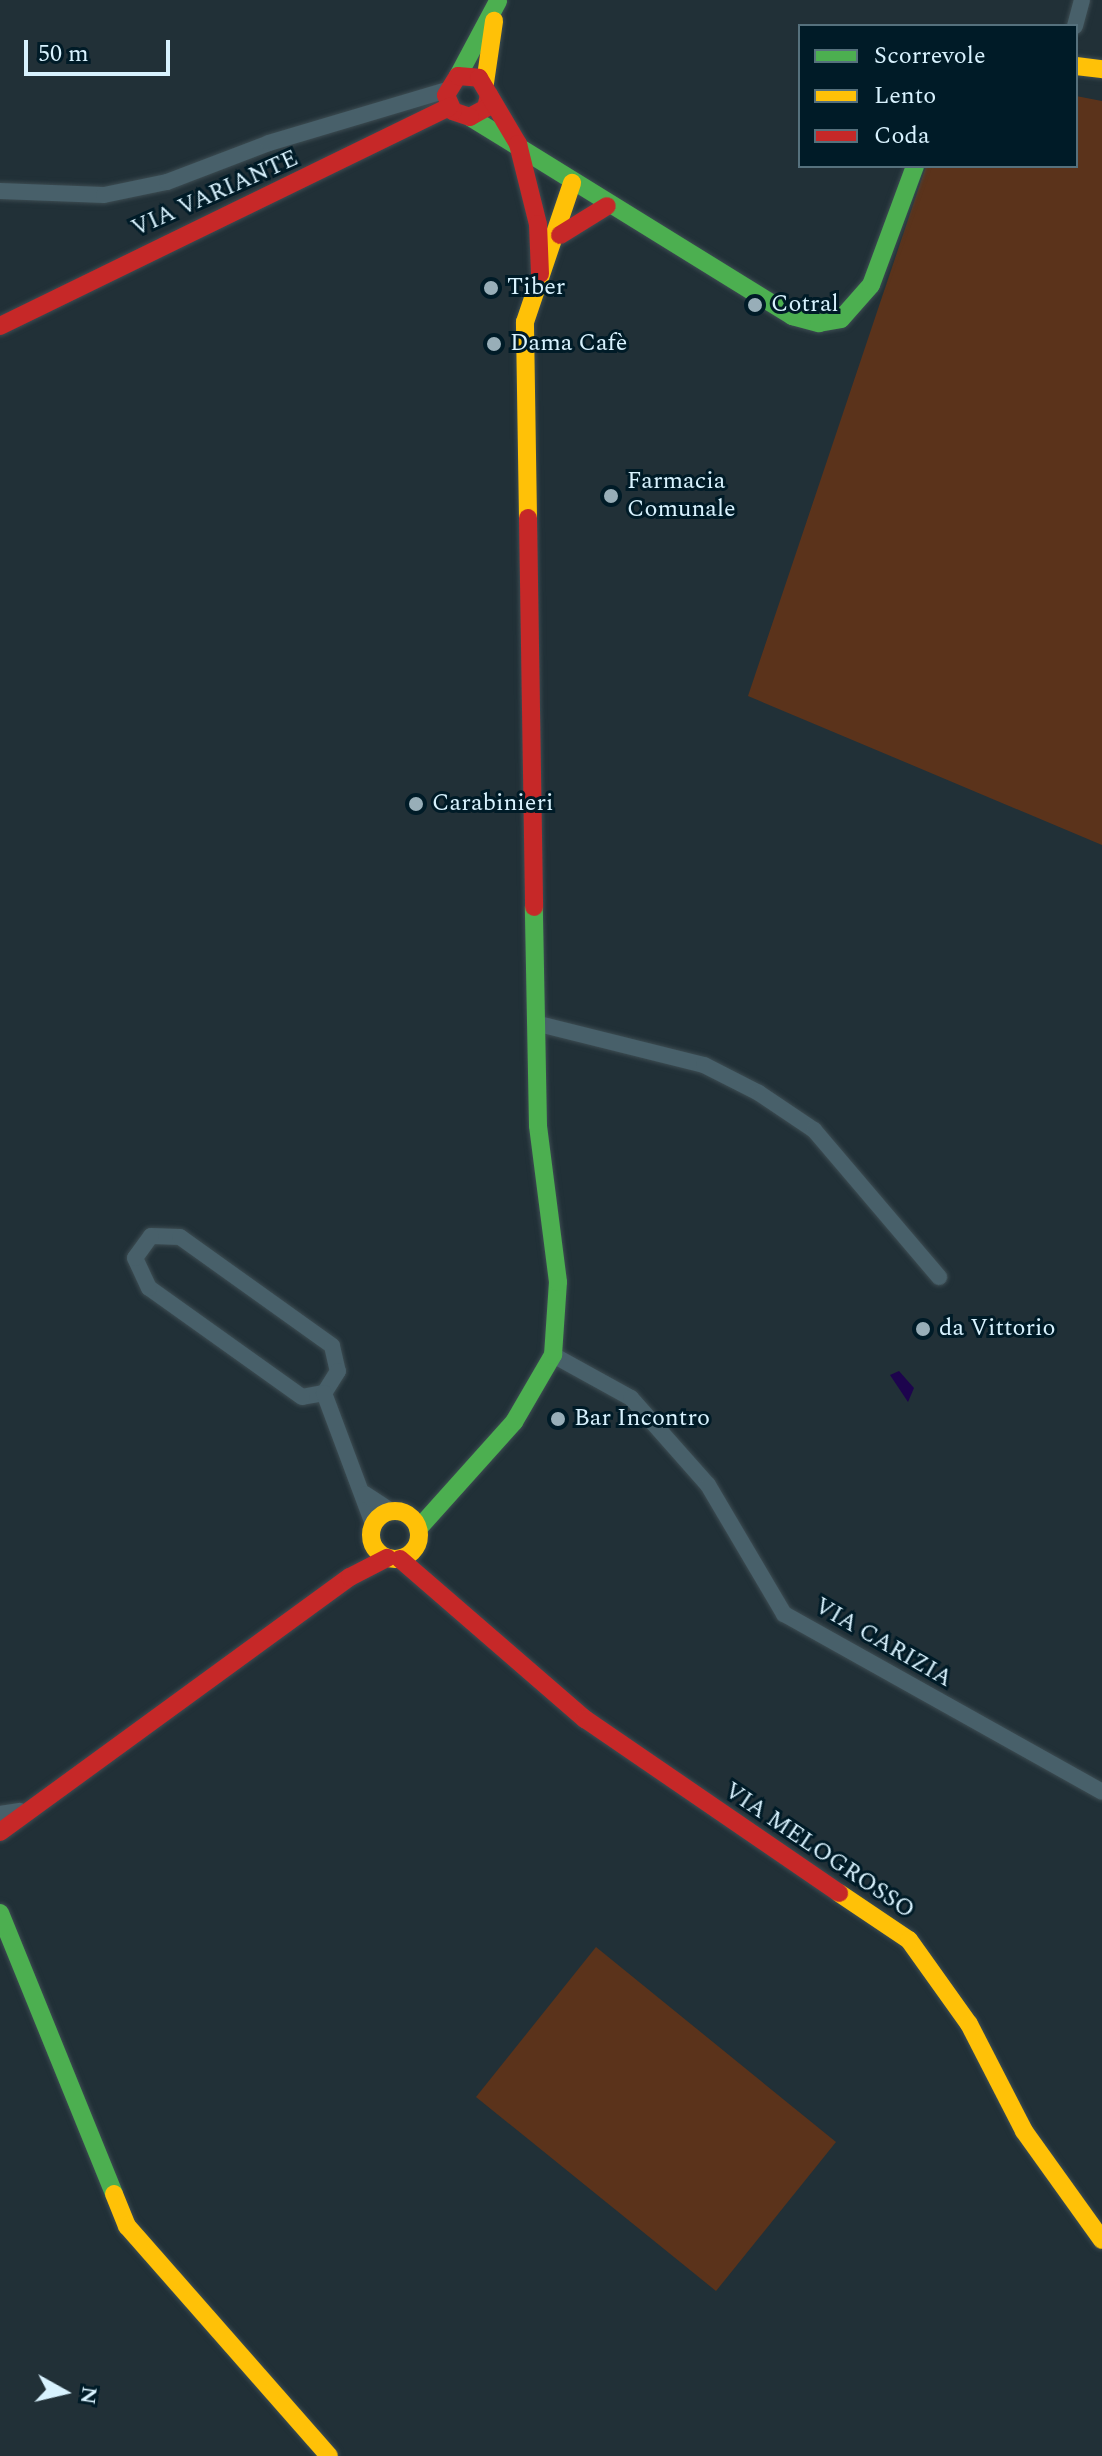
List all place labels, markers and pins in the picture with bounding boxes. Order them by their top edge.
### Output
place label: Tiber [507,274,565,302]
marker: Tiber [482,279,500,297]
place label: Cotral [771,291,839,319]
marker: Cotral [746,296,764,314]
place label: Dama Cafè [510,330,627,358]
marker: Dama Cafè [485,335,503,353]
place label: Farmacia Comunale [627,468,736,524]
marker: Farmacia Comunale [602,487,620,505]
place label: Carabinieri [432,790,554,818]
marker: Carabinieri [407,795,425,813]
place label: da Vittorio [939,1315,1055,1343]
marker: da Vittorio [914,1320,932,1338]
place label: Bar Incontro [574,1405,710,1433]
marker: Bar Incontro [549,1410,567,1428]

